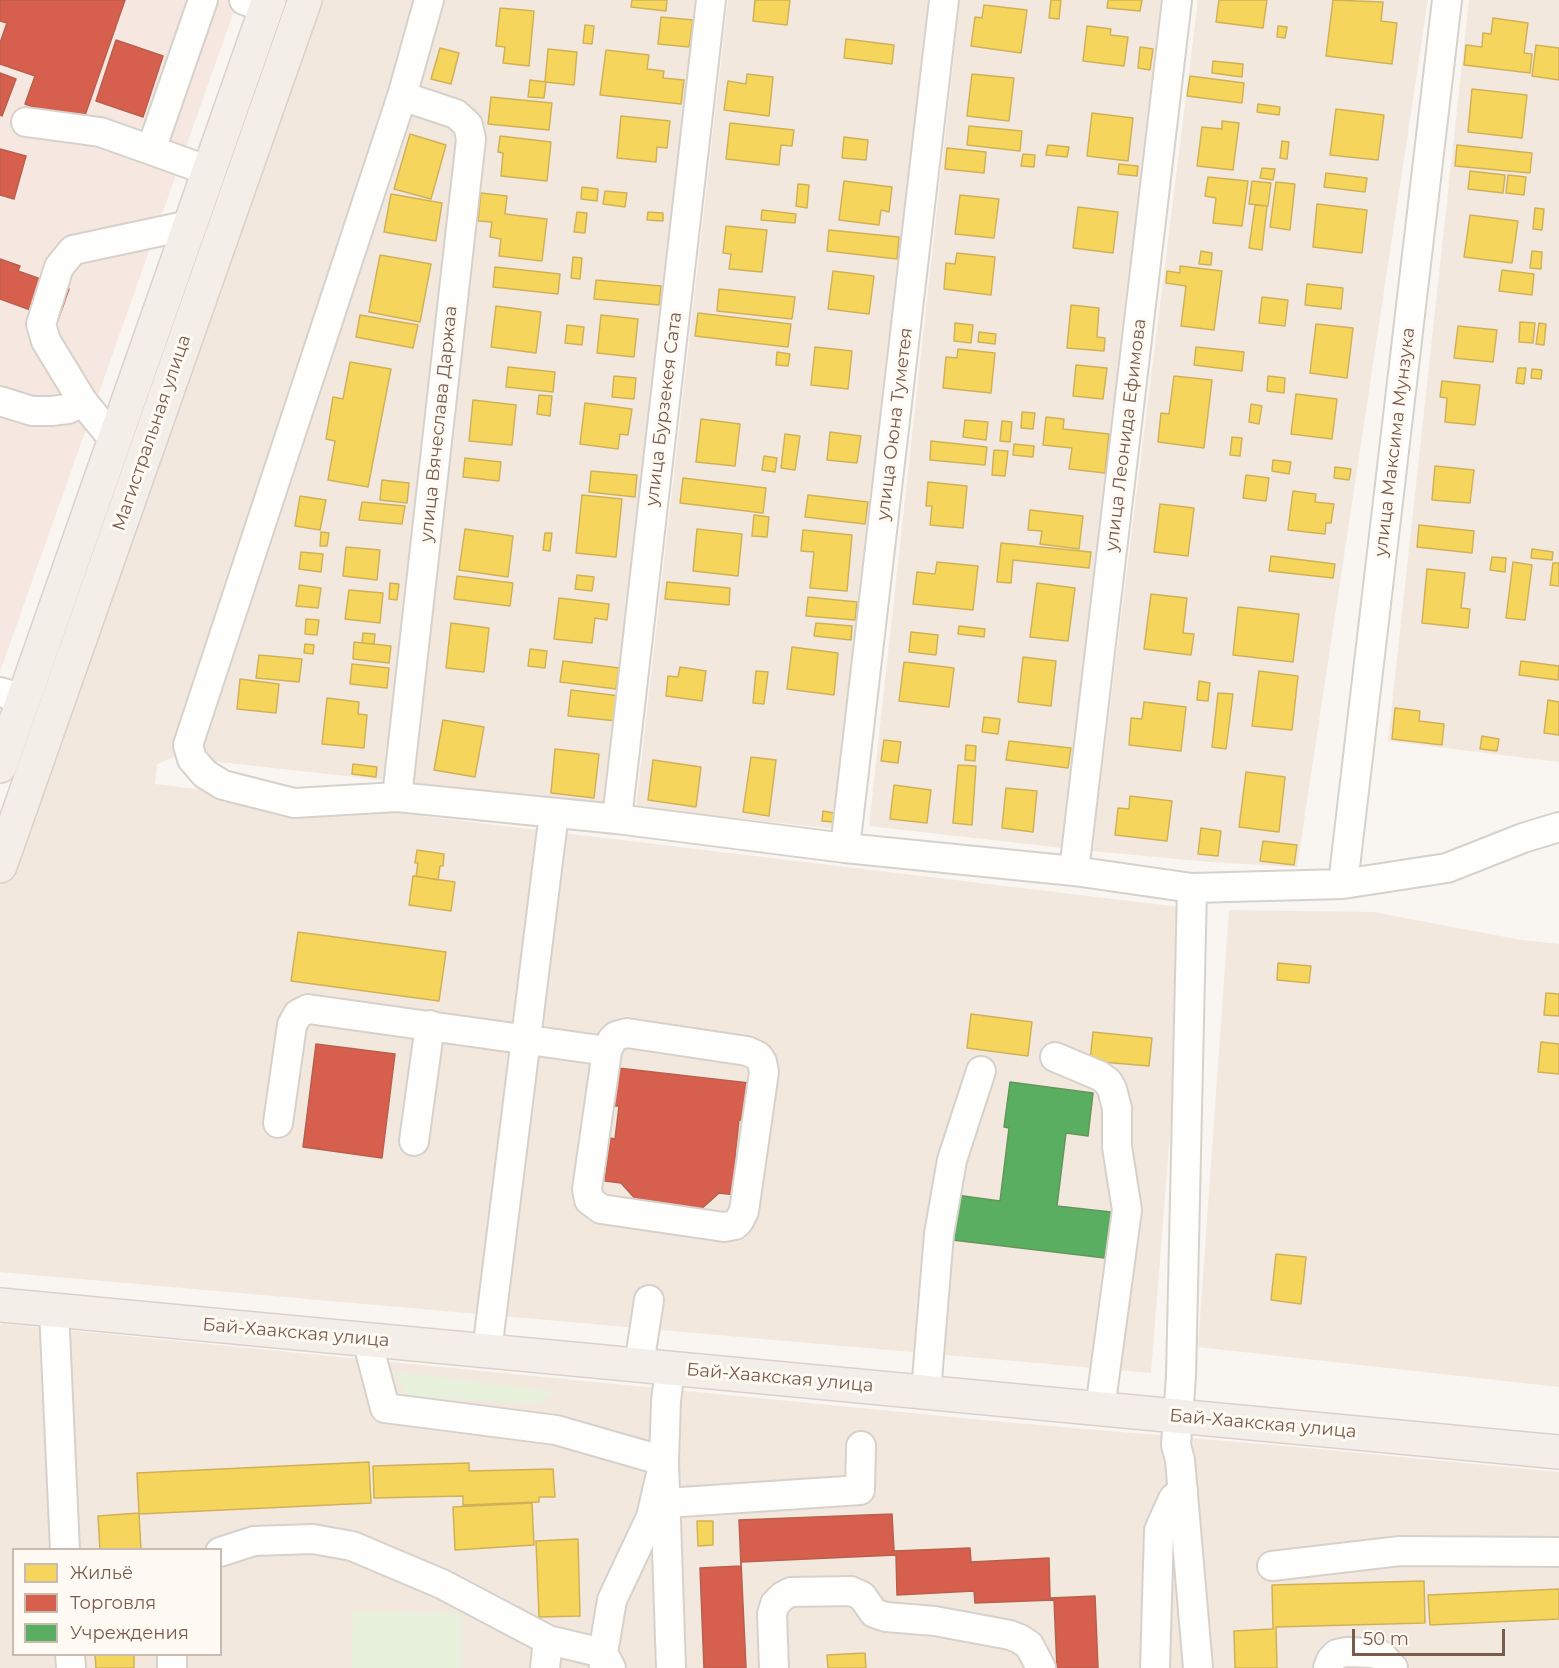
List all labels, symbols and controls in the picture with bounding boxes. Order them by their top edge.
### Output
street label: улица Вячеслава Даржаа [416,305,462,543]
street label: улица Бурзекея Сата [641,311,687,507]
street label: улица Леонида Ефимова [1101,317,1151,553]
street label: улица Оюна Туметея [872,326,918,522]
street label: улица Максима Мунзука [1370,326,1420,558]
street label: Магистральная улица [108,332,196,534]
street label: Бай-Хаакская улица [202,1314,390,1352]
street label: Бай-Хаакская улица [686,1359,874,1397]
street label: Бай-Хаакская улица [1169,1405,1357,1443]
legend [12,1548,222,1656]
text: Жильё [70,1562,133,1584]
text: Торговля [70,1592,156,1614]
scale bar [1355,1617,1508,1655]
text: Учреждения [70,1622,189,1644]
text: 50 m [1363,1628,1409,1650]

